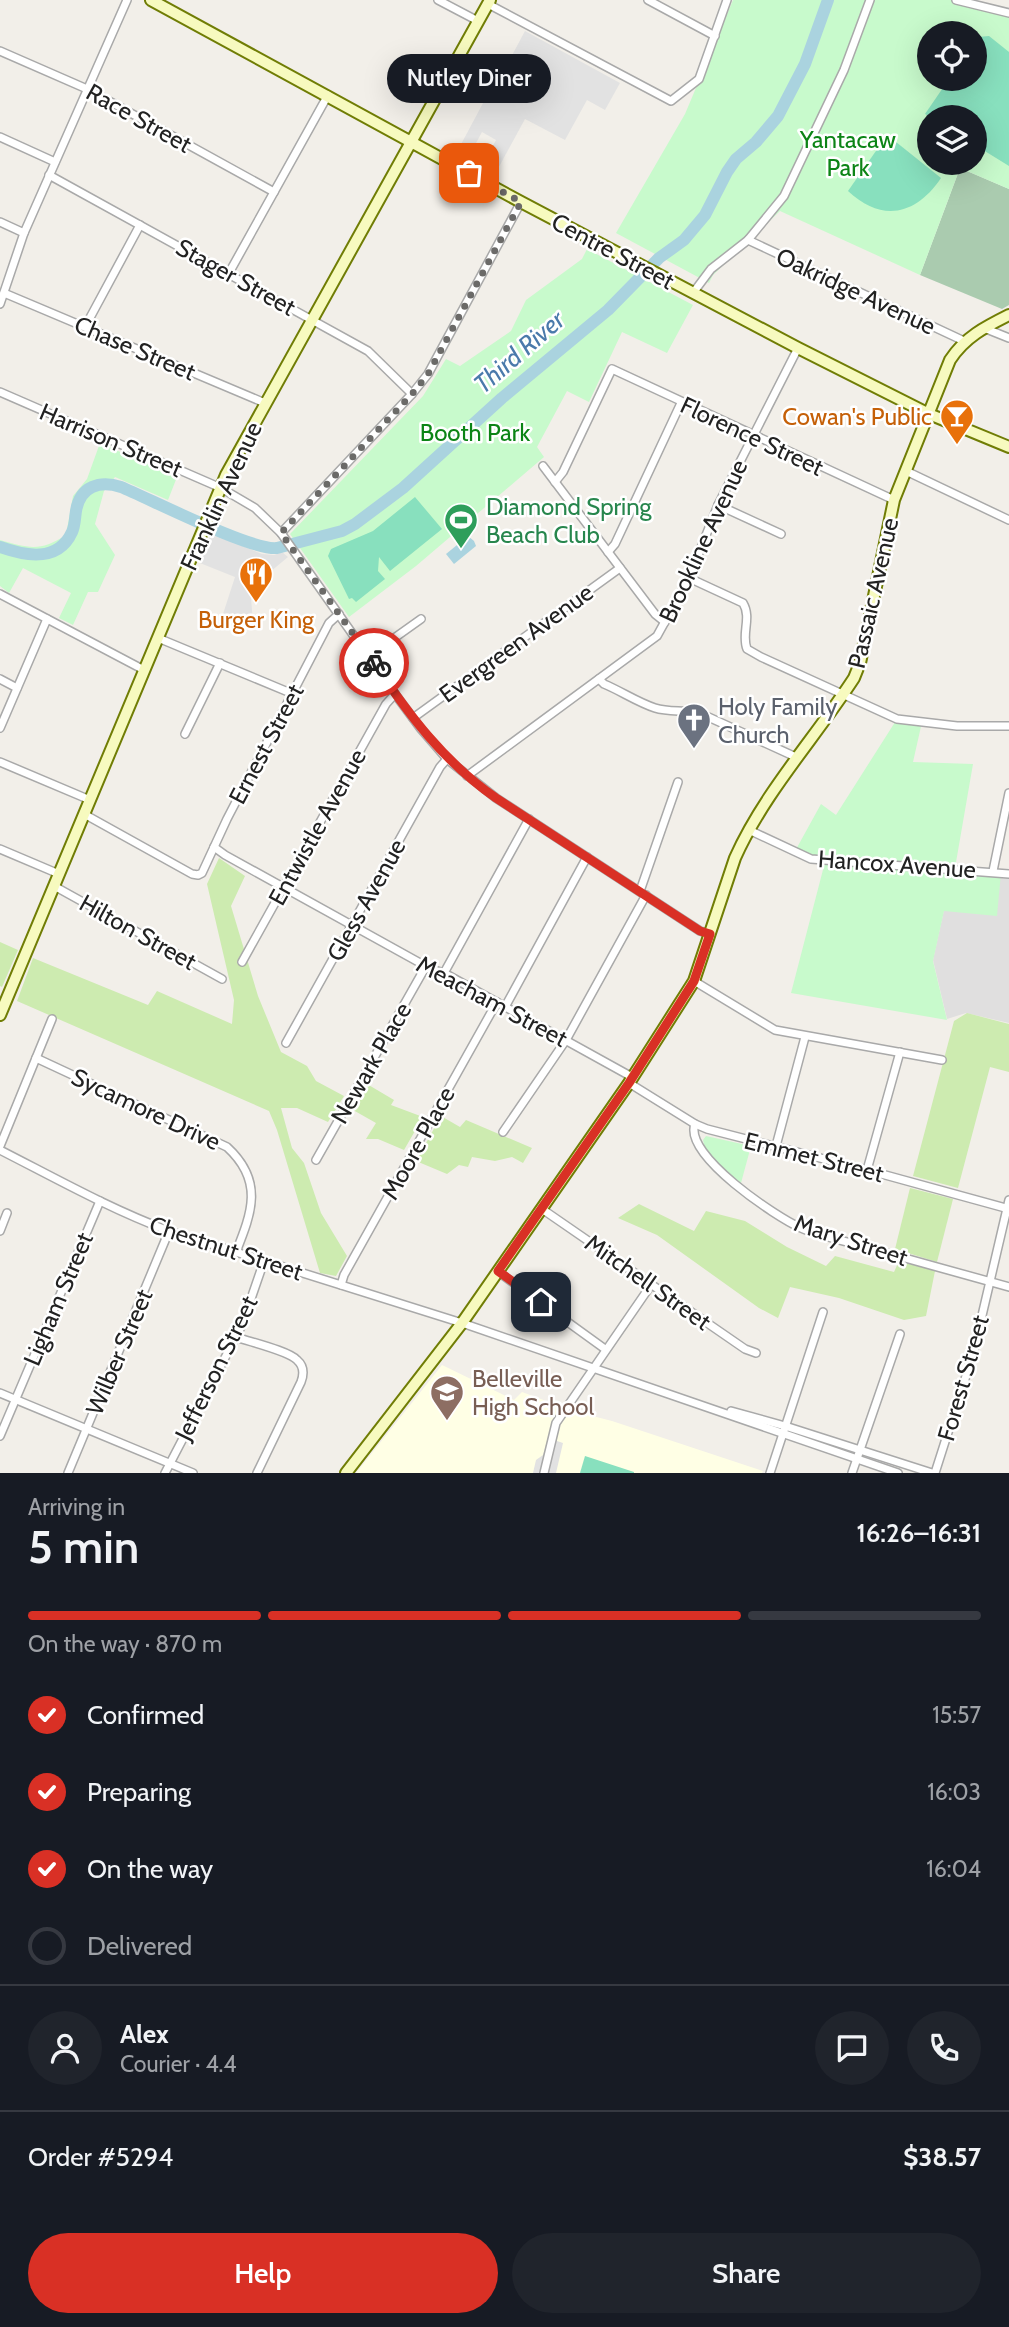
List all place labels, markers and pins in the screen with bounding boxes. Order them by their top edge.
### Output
callout: Nutley Diner [387,54,551,103]
pin [439,143,499,203]
bar icon: Cowan's Public [938,397,976,446]
place label: Cowan's Public [782,402,932,431]
place label: Diamond Spring Beach Club [486,492,653,549]
sports icon: Diamond Spring Beach Club [442,501,480,550]
restaurant icon: Burger King [237,555,275,604]
place label: Burger King [198,605,315,634]
place label: Holy Family Church [718,692,837,749]
church icon: Holy Family Church [675,701,713,750]
pin [511,1272,571,1332]
place label: Belleville High School [472,1364,594,1421]
school or university icon: Belleville High School [428,1373,466,1422]

